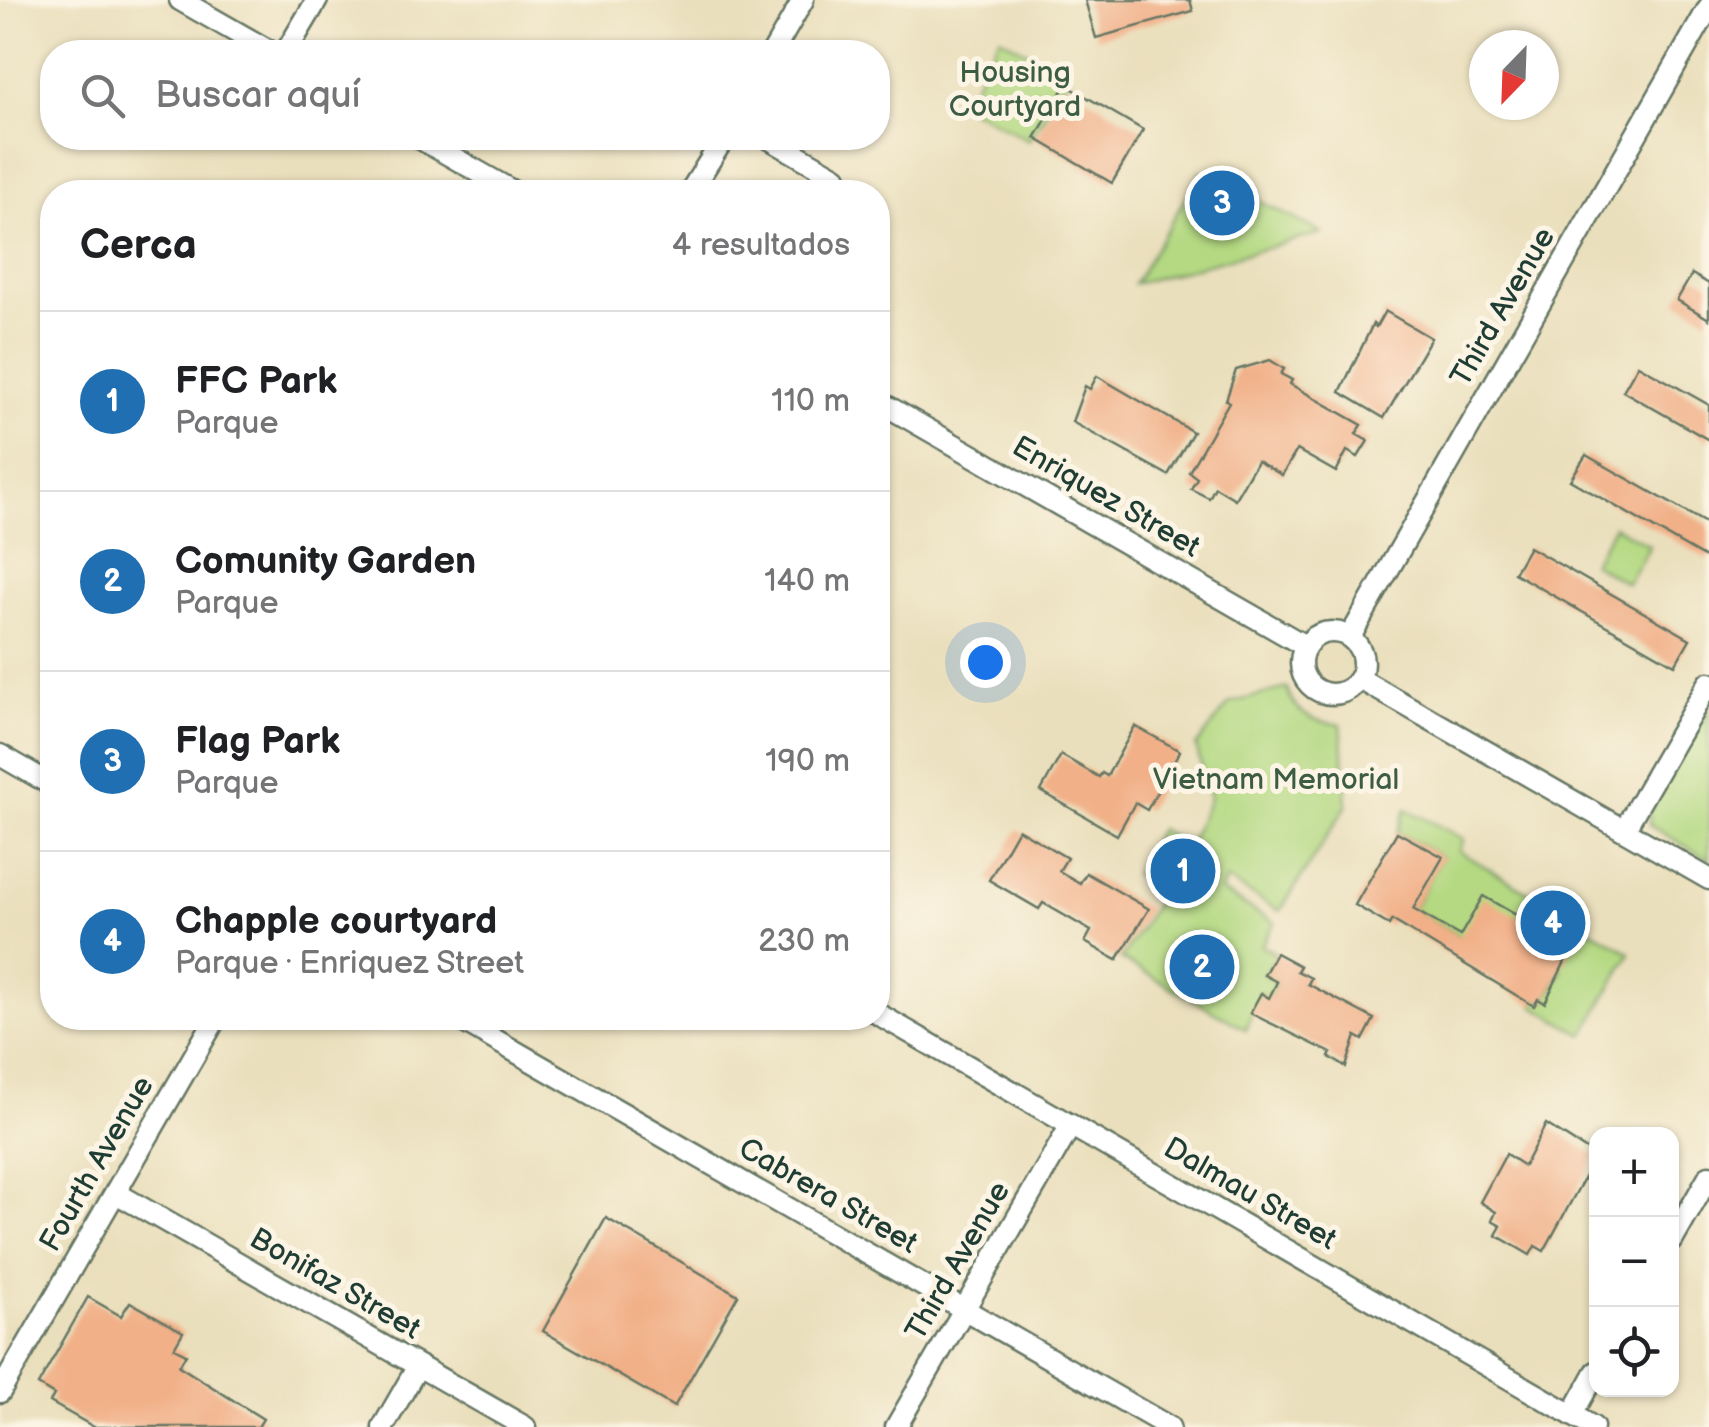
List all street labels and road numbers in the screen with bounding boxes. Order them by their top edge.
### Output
street label: Third Avenue [1443,221,1563,393]
street label: Enriquez Street [1006,429,1206,565]
street label: Fourth Avenue [32,1070,162,1258]
street label: Cabrera Street [732,1130,924,1262]
street label: Dalmau Street [1157,1130,1343,1258]
street label: Third Avenue [898,1175,1018,1347]
street label: Bonifaz Street [243,1221,427,1347]

